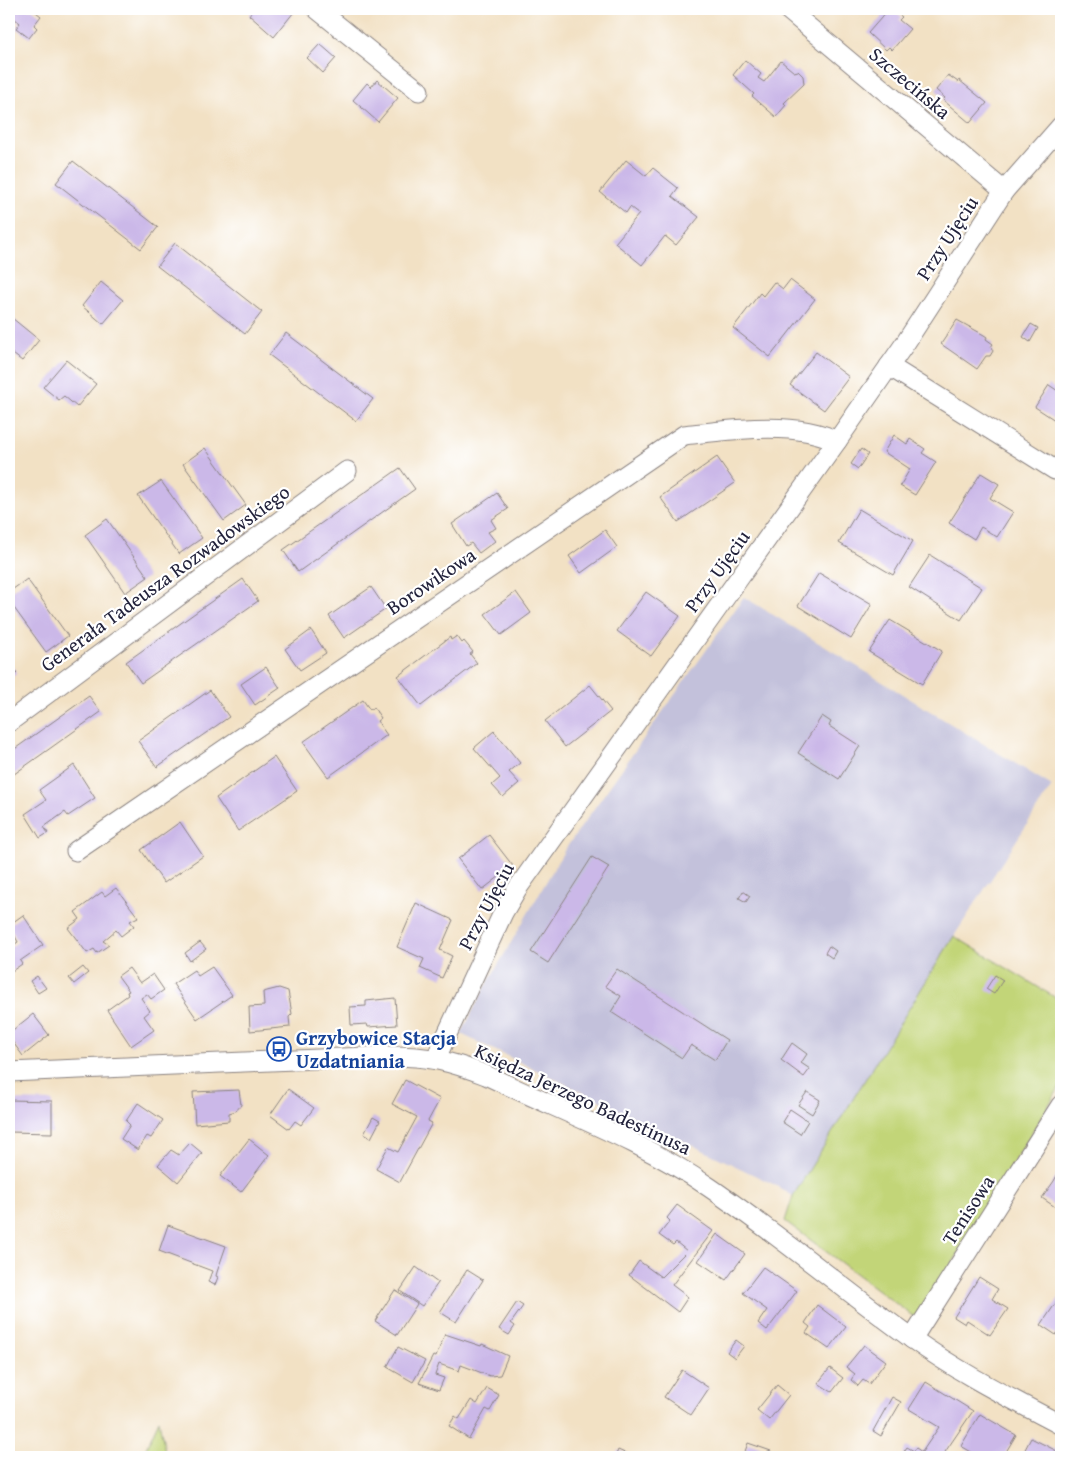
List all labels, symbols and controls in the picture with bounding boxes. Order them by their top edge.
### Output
street label: Szczecińska [863,40,958,126]
street label: Przy Ujęciu [908,190,985,286]
street label: Generała Tadeusza Rozwadowskiego [34,477,295,678]
street label: Przy Ujęciu [677,523,756,618]
street label: Borowikowa [380,540,482,621]
street label: Przy Ujęciu [450,857,521,955]
place label: Grzybowice Stacja Uzdatniania [296,1023,457,1075]
bus stop icon: Grzybowice Stacja Uzdatniania [266,1036,292,1062]
street label: Księdza Jerzego Badestinusa [470,1036,697,1162]
street label: Tenisowa [934,1169,1001,1250]

